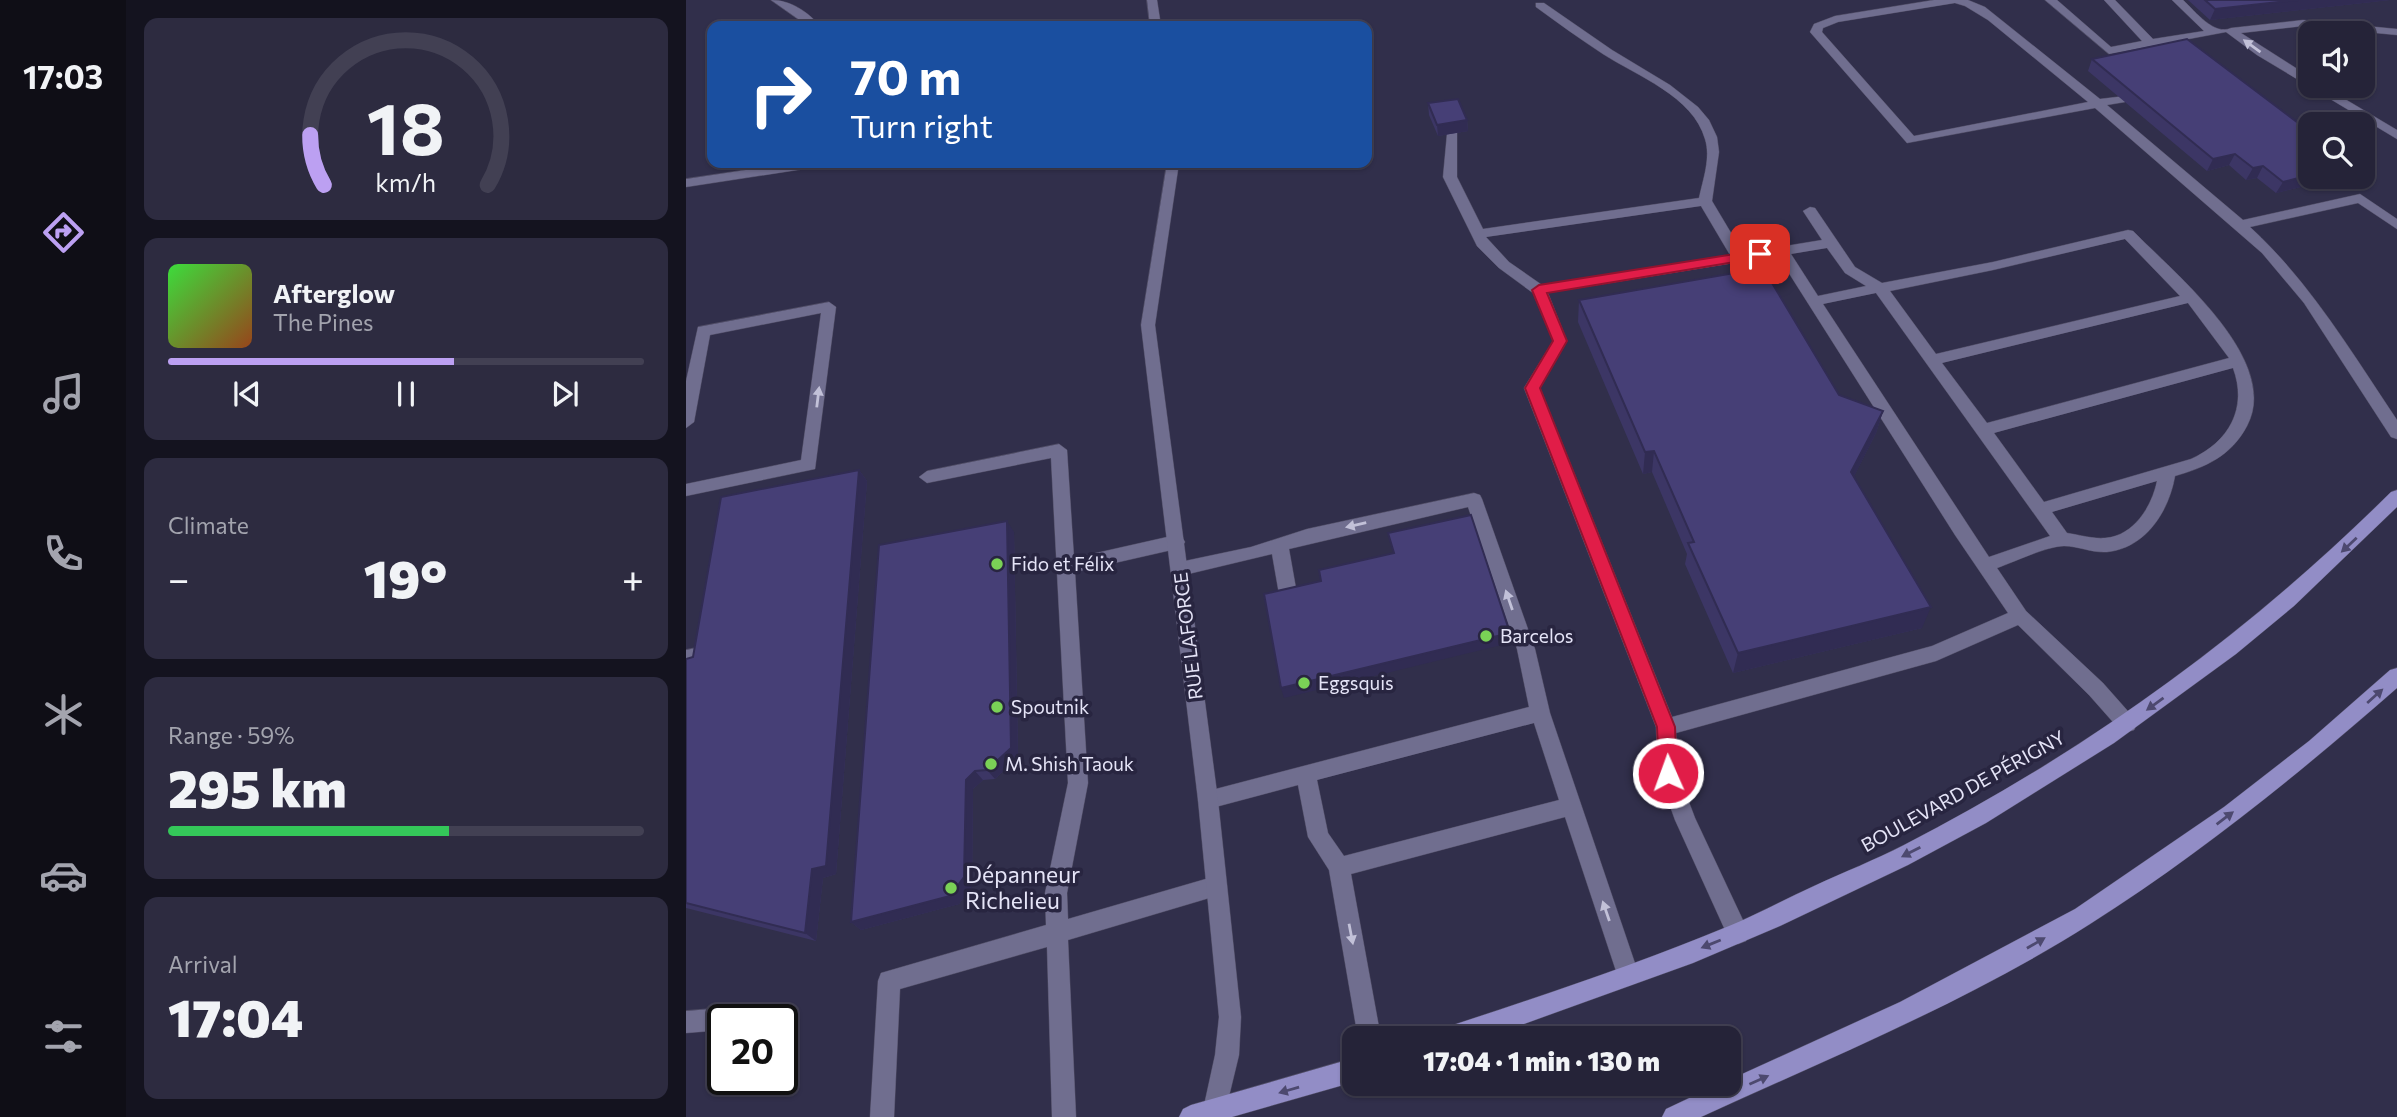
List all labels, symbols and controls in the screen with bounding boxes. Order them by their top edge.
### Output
map controls [2298,21,2375,189]
button: sound [2298,21,2375,98]
one-way arrow [2243,40,2261,54]
text: 70 m [850,45,961,105]
icon: right [735,49,826,140]
text: 17:03 [23,56,103,96]
text: 18 [367,81,445,170]
text: Turn right [850,105,993,145]
button: search [2298,112,2375,189]
text: km/h [376,167,436,197]
icon: directions [39,208,88,257]
pin [1730,224,1790,284]
icon: arrive [1741,235,1779,273]
text: Afterglow [273,277,395,308]
text: The Pines [273,308,374,336]
icon: music [39,369,88,418]
icon: previous [228,375,266,413]
icon: pause [387,375,425,413]
icon: next [546,375,584,413]
one-way arrow [812,386,823,408]
text: Climate [168,511,249,539]
one-way arrow [1345,519,1367,530]
icon: phone [39,529,88,578]
one-way arrow [2341,537,2358,553]
text: 19° [364,545,447,609]
place label: Fido et Félix [1011,552,1114,575]
text: − [168,554,190,601]
text: + [622,554,644,601]
marker: Fido et Félix [989,556,1005,572]
street label: RUE LAFORCE [1168,571,1207,701]
one-way arrow [1503,589,1514,610]
place label: Barcelos [1500,624,1574,647]
marker: Barcelos [1478,628,1494,644]
place label: Eggsquis [1318,671,1394,694]
marker: Eggsquis [1296,675,1312,691]
one-way arrow [2366,688,2384,704]
icon: climate [39,690,88,739]
place label: Spoutnik [1011,695,1089,718]
one-way arrow [2146,697,2164,711]
marker: Spoutnik [989,699,1005,715]
text: Range · 59% [168,721,295,749]
street label: BOULEVARD DE PÉRIGNY [1857,725,2069,856]
position arrow [1631,736,1705,810]
place label: M. Shish Taouk [1005,752,1134,775]
text: 295 km [168,755,347,819]
marker: M. Shish Taouk [983,756,999,772]
one-way arrow [2216,811,2234,825]
one-way arrow [1901,846,1921,857]
icon: car [39,851,88,900]
place label: Dépanneur Richelieu [965,860,1080,914]
marker: Dépanneur Richelieu [943,880,959,896]
one-way arrow [1600,900,1611,921]
one-way arrow [1346,923,1357,945]
one-way arrow [2026,937,2045,949]
one-way arrow [1700,938,1721,949]
text: Arrival [168,950,238,978]
text: 17:04 [168,984,303,1048]
speed limit sign: 20 [707,1004,798,1095]
icon: filters [39,1012,88,1061]
text: 17:04 · 1 min · 130 m [1423,1045,1660,1076]
one-way arrow [1749,1074,1769,1086]
one-way arrow [1279,1085,1300,1095]

